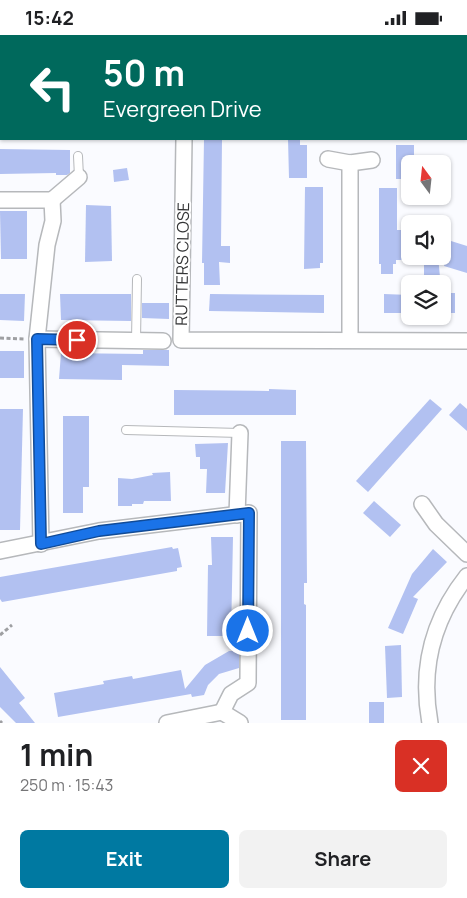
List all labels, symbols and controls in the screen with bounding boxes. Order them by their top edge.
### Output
text: 15:42 [25,5,74,31]
text: 50 m [103,49,185,97]
icon: left [20,55,85,120]
text: Evergreen Drive [103,94,262,124]
north arrow [401,155,451,205]
map controls [401,155,451,325]
street label: RUTTERS CLOSE [170,202,194,326]
button: sound [401,215,451,265]
button: layers [401,275,451,325]
pin [56,319,98,361]
icon: arrive [63,326,91,354]
position arrow [221,604,273,656]
text: 1 min [20,734,93,775]
button: close [395,740,447,792]
text: 250 m · 15:43 [20,774,113,796]
button: Exit [20,830,229,888]
button: Share [239,830,447,888]

